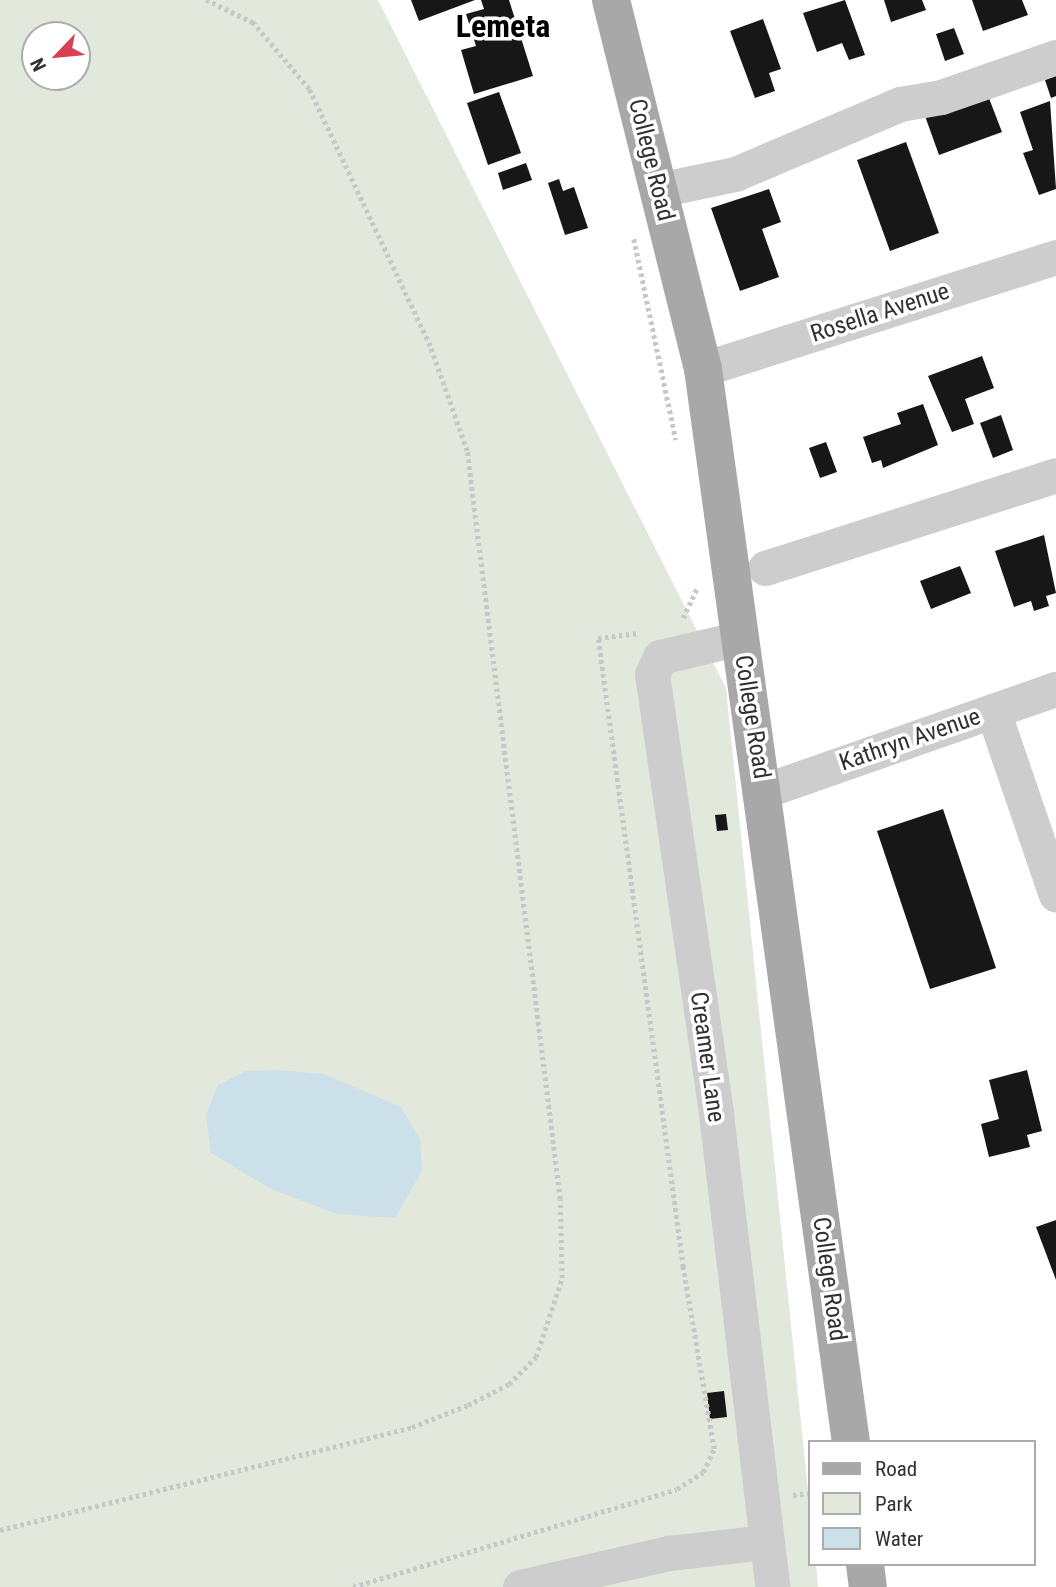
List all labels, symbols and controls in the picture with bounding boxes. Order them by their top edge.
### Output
district label: Lemeta [456,7,550,45]
north arrow [21,21,91,91]
text: N [26,54,51,75]
street label: College Road [622,96,680,224]
street label: Rosella Avenue [807,277,953,349]
street label: College Road [728,653,776,781]
street label: Kathryn Avenue [836,702,984,778]
street label: Creamer Lane [684,990,730,1124]
street label: College Road [806,1215,852,1343]
legend [808,1440,1035,1566]
text: Road [875,1457,917,1481]
text: Park [875,1492,912,1516]
text: Water [875,1527,923,1551]

